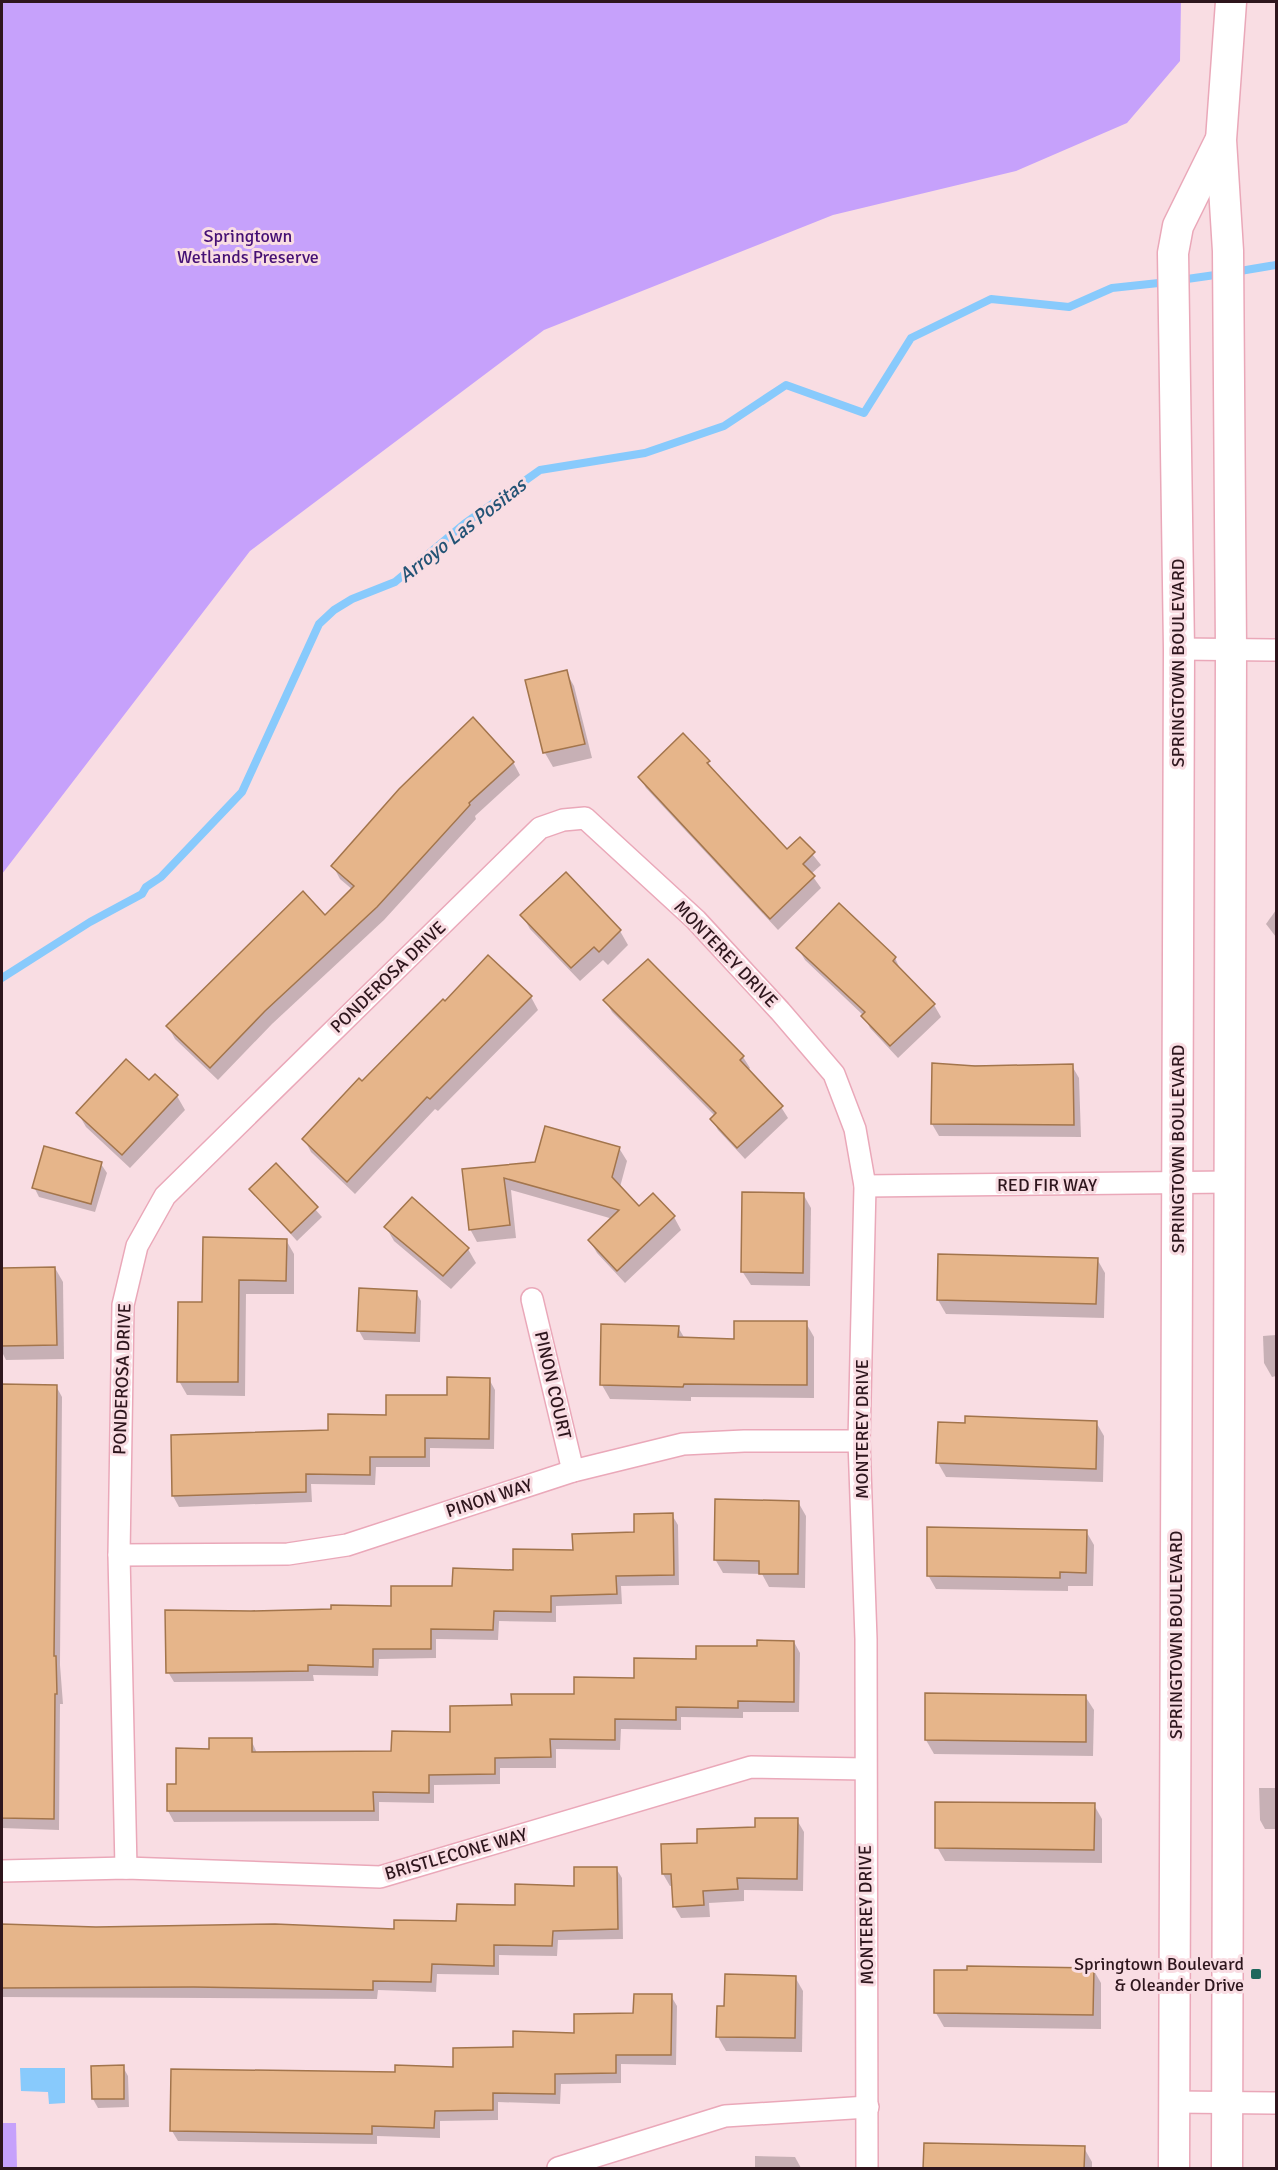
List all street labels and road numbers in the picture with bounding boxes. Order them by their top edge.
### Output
street label: SPRINGTOWN BOULEVARD [1167,559,1189,767]
street label: MONTEREY DRIVE [669,896,783,1012]
street label: PONDEROSA DRIVE [326,916,450,1038]
street label: SPRINGTOWN BOULEVARD [1167,1045,1189,1253]
street label: RED FIR WAY [997,1174,1097,1196]
street label: PONDEROSA DRIVE [108,1303,136,1455]
street label: PINON COURT [530,1329,576,1441]
street label: MONTEREY DRIVE [851,1359,873,1499]
street label: PINON WAY [443,1474,535,1522]
street label: SPRINGTOWN BOULEVARD [1165,1531,1187,1739]
street label: BRISTLECONE WAY [382,1823,530,1885]
street label: MONTEREY DRIVE [854,1845,878,1985]

